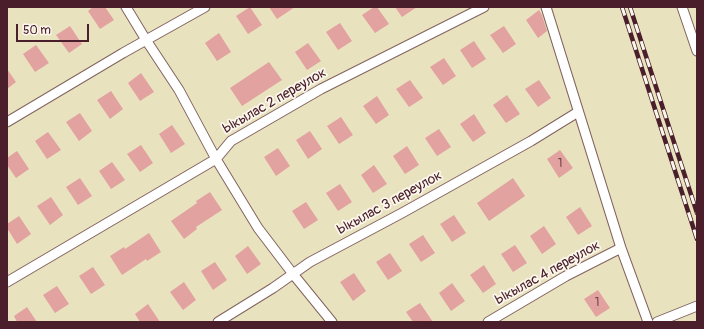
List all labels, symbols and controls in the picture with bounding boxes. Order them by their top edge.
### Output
scale bar [18,16,91,42]
text: 50 m [23,23,51,38]
street label: Ыкылас 2 переулок [220,65,330,137]
house number: 1 [558,157,562,171]
street label: Ыкылас 3 переулок [335,167,445,239]
street label: Ыкылас 4 переулок [493,237,603,309]
house number: 1 [595,296,599,310]

